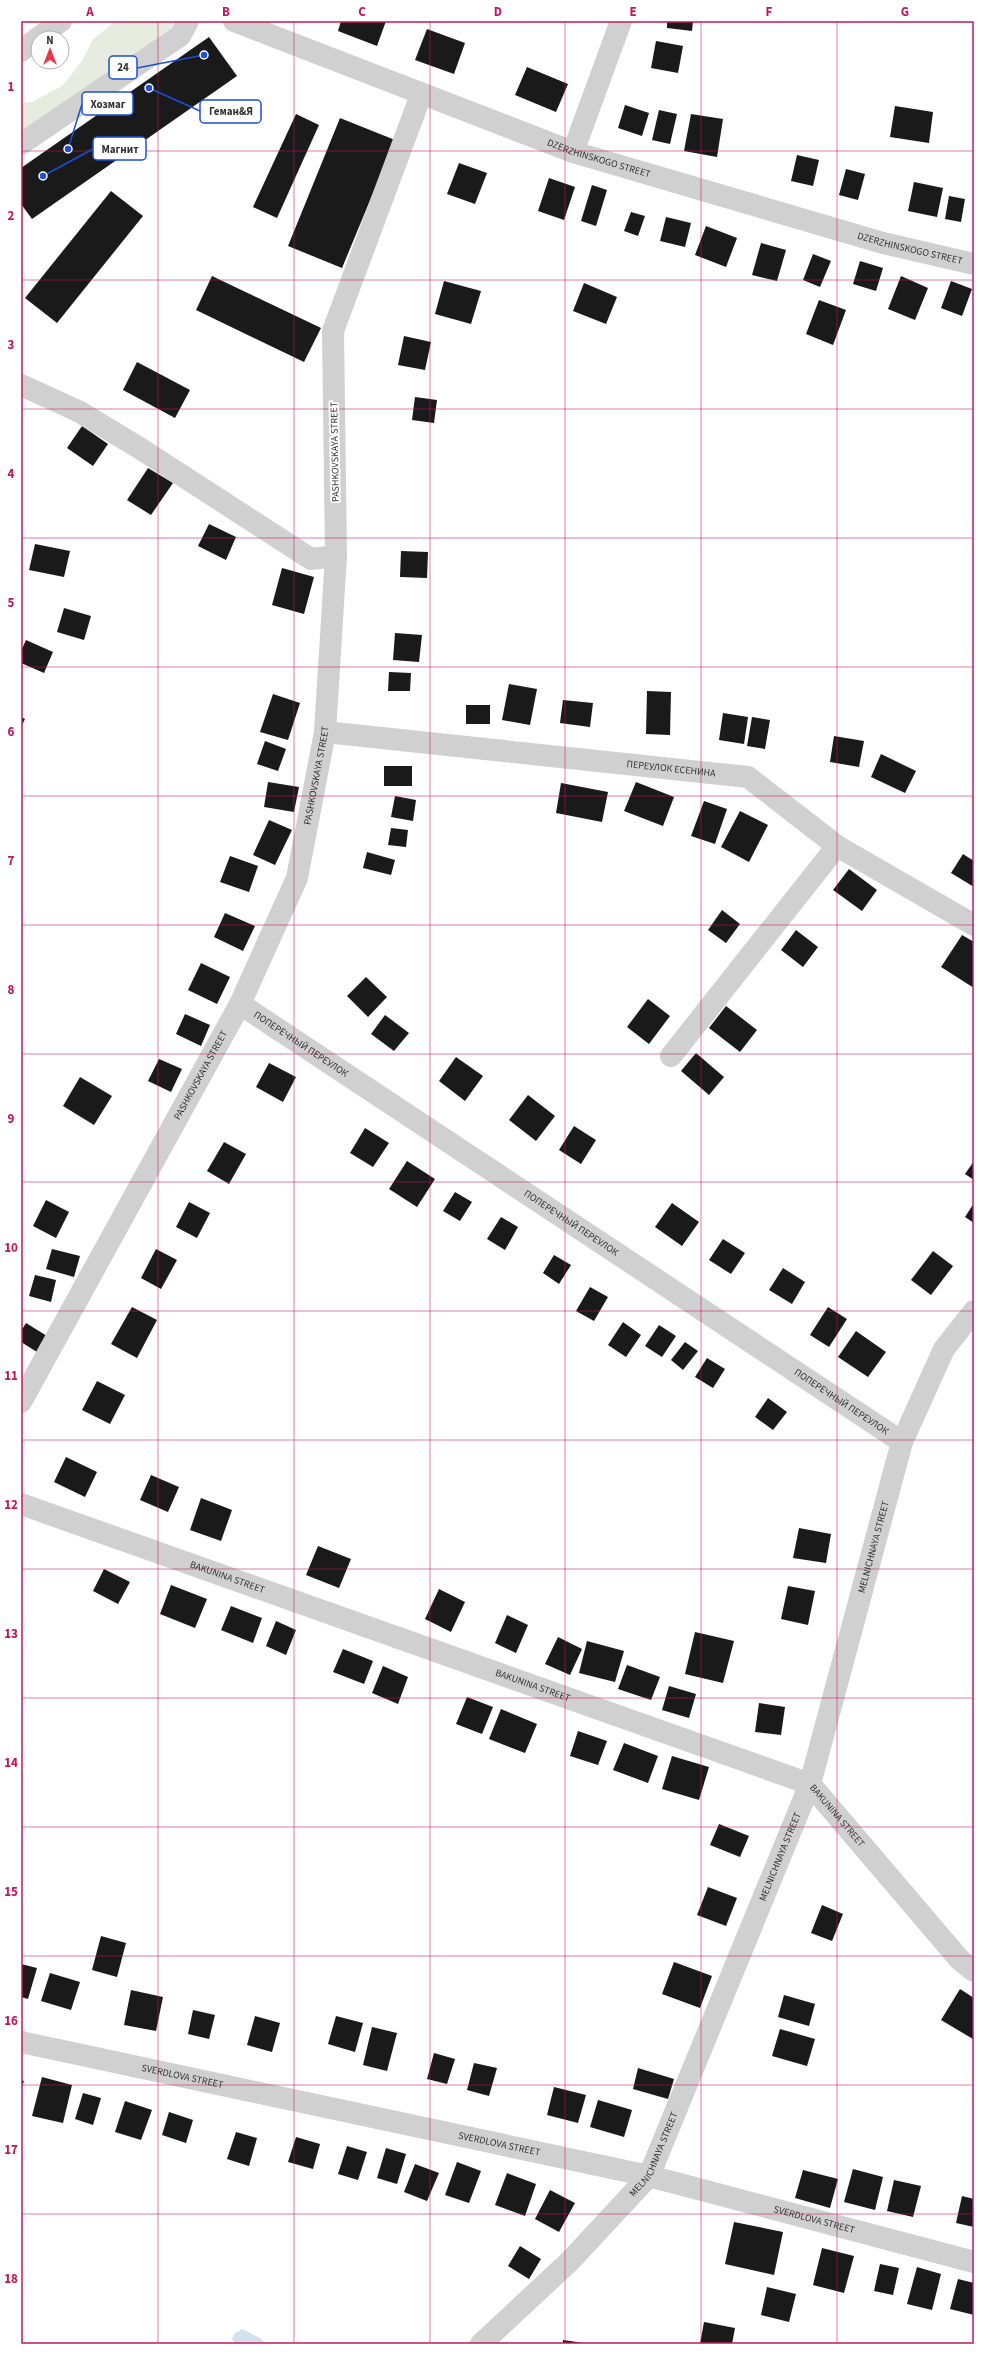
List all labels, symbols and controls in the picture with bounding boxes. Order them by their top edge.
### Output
text: A [85,3,94,21]
text: B [222,3,230,21]
text: C [358,3,366,21]
text: D [494,3,502,21]
text: E [629,3,637,21]
text: F [766,3,773,21]
text: G [901,3,909,21]
north arrow [30,30,70,70]
text: N [46,33,54,48]
callout: 24 [109,56,137,79]
text: 24 [117,60,129,75]
text: 1 [8,78,15,96]
callout: Хозмаг [82,92,133,115]
text: Хозмаг [91,97,126,112]
callout: Геман&Я [200,100,261,123]
text: Геман&Я [209,104,253,119]
street label: DZERZHINSKOGO STREET [545,136,653,182]
callout: Магнит [93,137,146,160]
text: Магнит [101,142,139,157]
text: 2 [8,207,15,225]
street label: DZERZHINSKOGO STREET [856,229,964,268]
text: 3 [8,336,15,354]
street label: PASHKOVSKAYA STREET [327,401,343,502]
text: 4 [8,465,15,483]
text: 5 [8,594,15,612]
text: 6 [8,723,15,741]
street label: PASHKOVSKAYA STREET [300,725,332,826]
street label: ПЕРЕУЛОК ЕСЕНИНА [626,757,717,781]
text: 7 [8,852,15,870]
text: 8 [8,981,15,999]
street label: ПОПЕРЕЧНЫЙ ПЕРЕУЛОК [251,1008,351,1081]
street label: PASHKOVSKAYA STREET [171,1027,231,1123]
text: 9 [8,1110,15,1128]
street label: ПОПЕРЕЧНЫЙ ПЕРЕУЛОК [521,1187,621,1260]
text: 10 [4,1239,18,1257]
street label: ПОПЕРЕЧНЫЙ ПЕРЕУЛОК [791,1365,891,1438]
text: 11 [4,1367,18,1385]
text: 12 [4,1496,18,1514]
street label: MELNICHNAYA STREET [855,1499,893,1595]
street label: BAKUNINA STREET [188,1557,267,1597]
text: 13 [4,1625,18,1643]
street label: BAKUNINA STREET [493,1666,573,1706]
text: 14 [4,1754,18,1772]
street label: BAKUNINA STREET [806,1781,868,1851]
street label: MELNICHNAYA STREET [756,1810,805,1903]
text: 15 [4,1883,18,1901]
text: 16 [4,2012,18,2030]
street label: SVERDLOVA STREET [140,2061,225,2092]
street label: MELNICHNAYA STREET [626,2109,682,2200]
street label: SVERDLOVA STREET [457,2128,542,2160]
text: 17 [4,2141,18,2159]
street label: SVERDLOVA STREET [772,2202,857,2237]
text: 18 [4,2270,18,2288]

